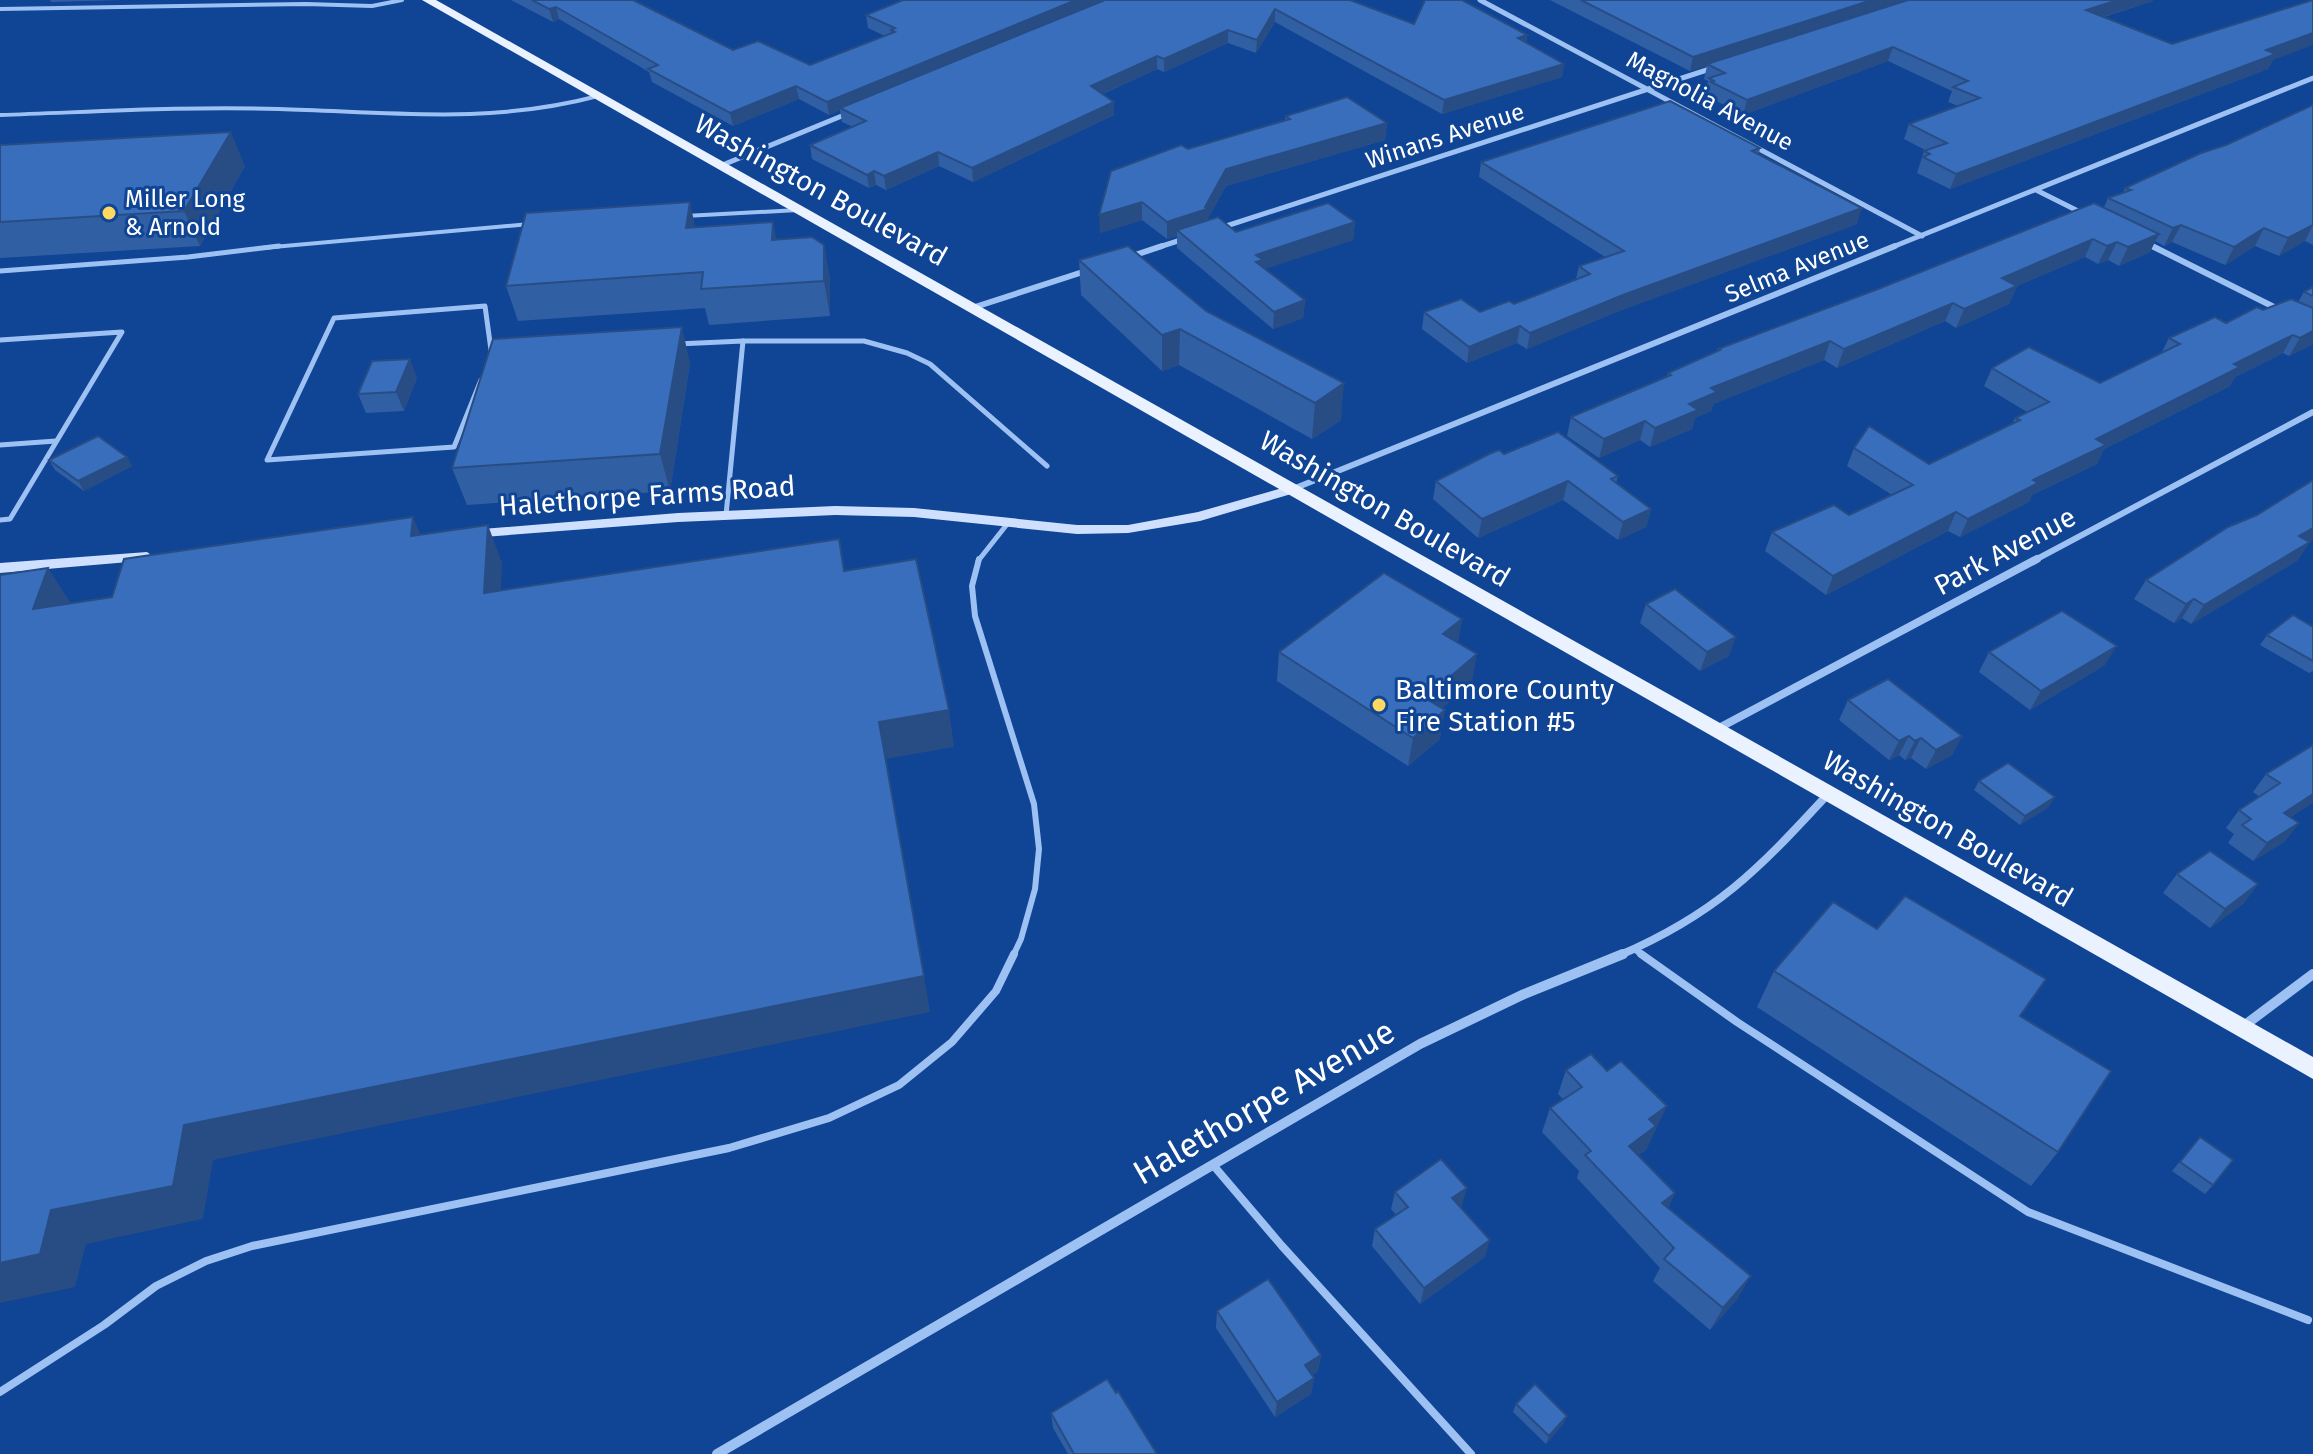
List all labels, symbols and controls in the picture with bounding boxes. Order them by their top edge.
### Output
street label: Magnolia Avenue [1622,45,1798,157]
street label: Winans Avenue [1362,97,1528,175]
street label: Washington Boulevard [689,107,953,273]
place label: Miller Long & Arnold [125,185,246,241]
marker: Miller Long & Arnold [100,204,118,222]
street label: Selma Avenue [1721,225,1873,309]
street label: Washington Boulevard [1254,424,1516,594]
street label: Halethorpe Farms Road [497,469,797,523]
street label: Park Avenue [1929,500,2081,602]
place label: Baltimore County Fire Station #5 [1395,673,1614,738]
marker: Baltimore County Fire Station #5 [1370,696,1388,714]
street label: Washington Boulevard [1817,744,2079,914]
street label: Halethorpe Avenue [1126,1010,1402,1194]

